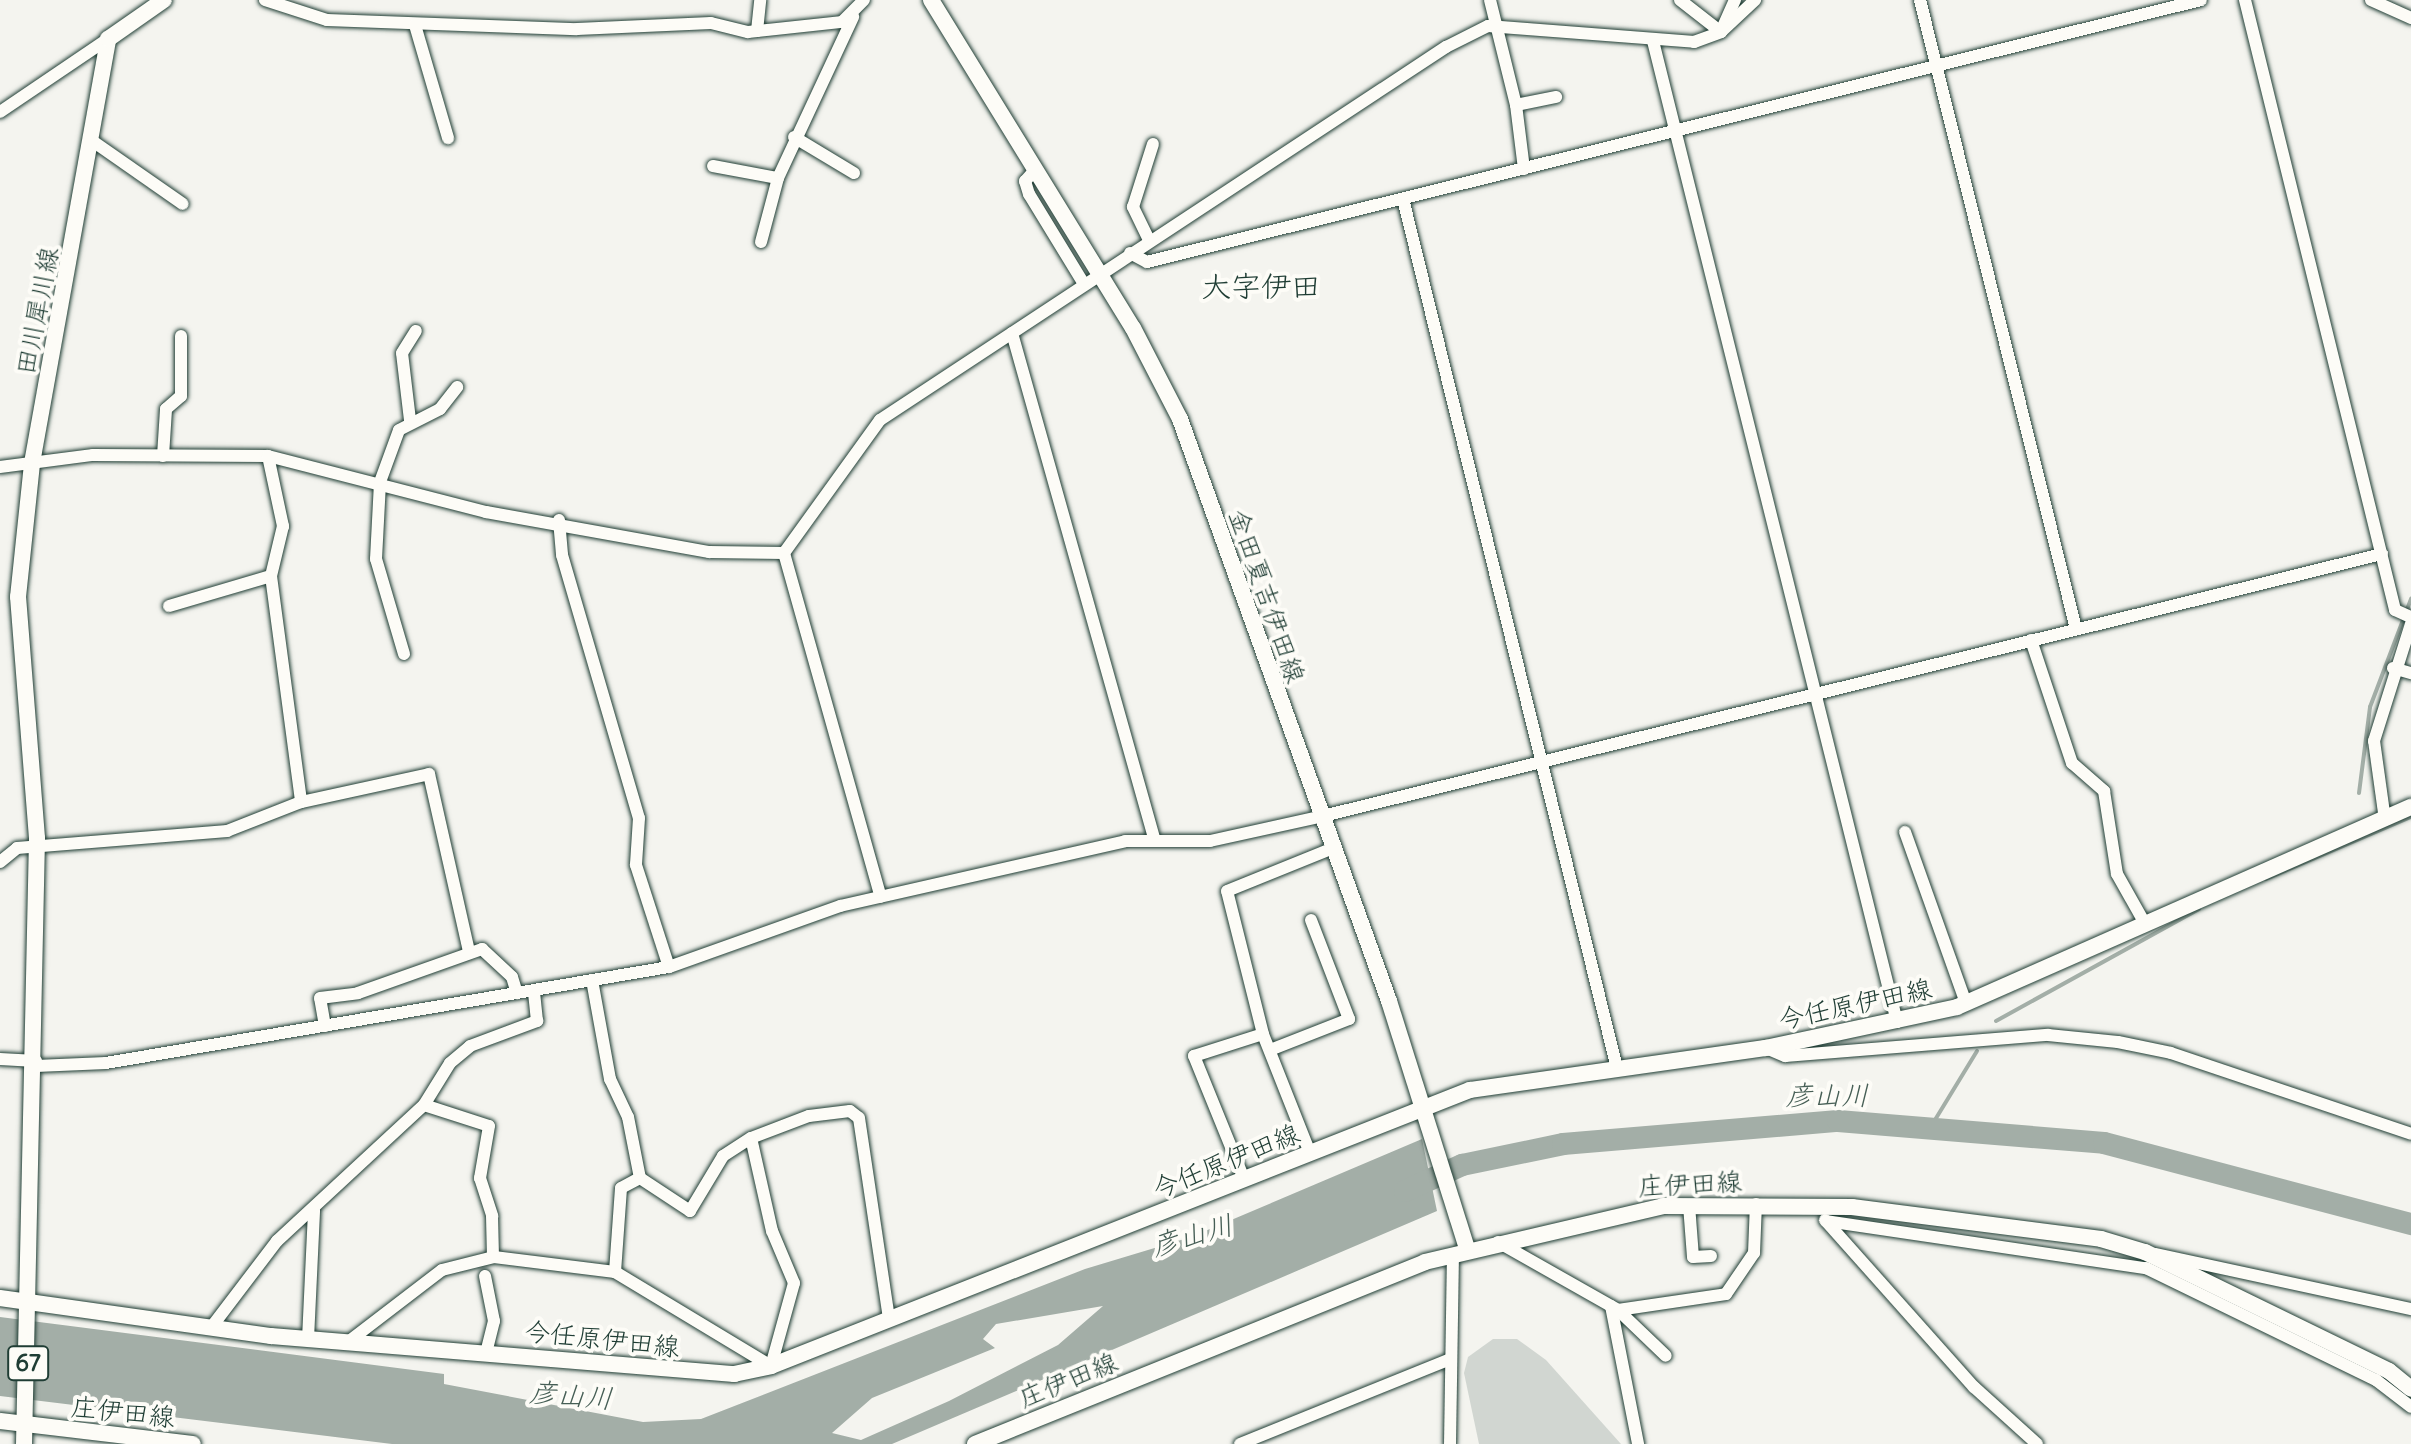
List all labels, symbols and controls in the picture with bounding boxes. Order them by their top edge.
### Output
street label: 田川犀川線 [9,244,65,378]
district label: 大字伊田 [1201,268,1321,304]
street label: 金田夏吉伊田線 [1223,505,1311,687]
street label: 今任原伊田線 [1775,973,1935,1035]
water label: 彦山川 [1785,1078,1869,1112]
street label: 今任原伊田線 [1148,1117,1304,1205]
street label: 庄伊田線 [1637,1166,1743,1202]
water label: 彦山川 [1147,1207,1237,1263]
street label: 今任原伊田線 [523,1315,681,1363]
road number: 67 [6,1343,50,1383]
street label: 庄伊田線 [1014,1346,1122,1414]
water label: 彦山川 [528,1375,614,1415]
street label: 庄伊田線 [70,1391,176,1433]

